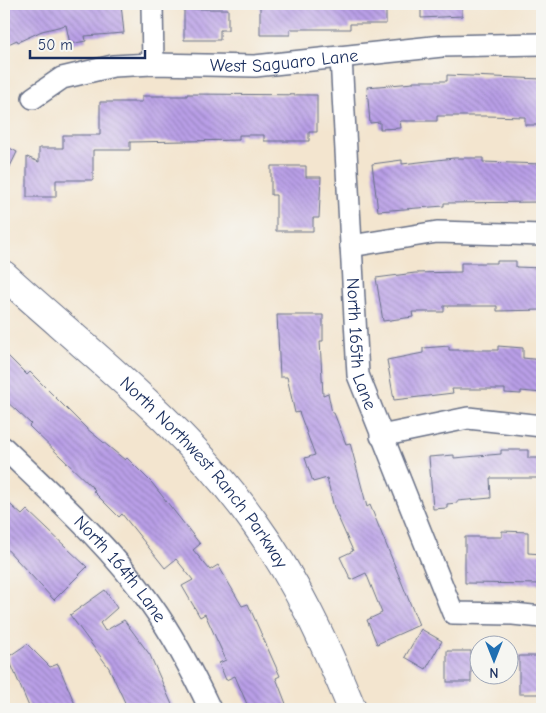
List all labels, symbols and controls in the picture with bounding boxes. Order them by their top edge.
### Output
scale bar [30,28,145,60]
text: 50 m [38,36,73,54]
street label: West Saguaro Lane [210,45,359,77]
street label: North 165th Lane [342,277,381,413]
street label: North Northwest Ranch Parkway [116,372,293,573]
street label: North 164th Lane [70,511,171,626]
north arrow [468,636,518,686]
text: N [489,664,499,681]

